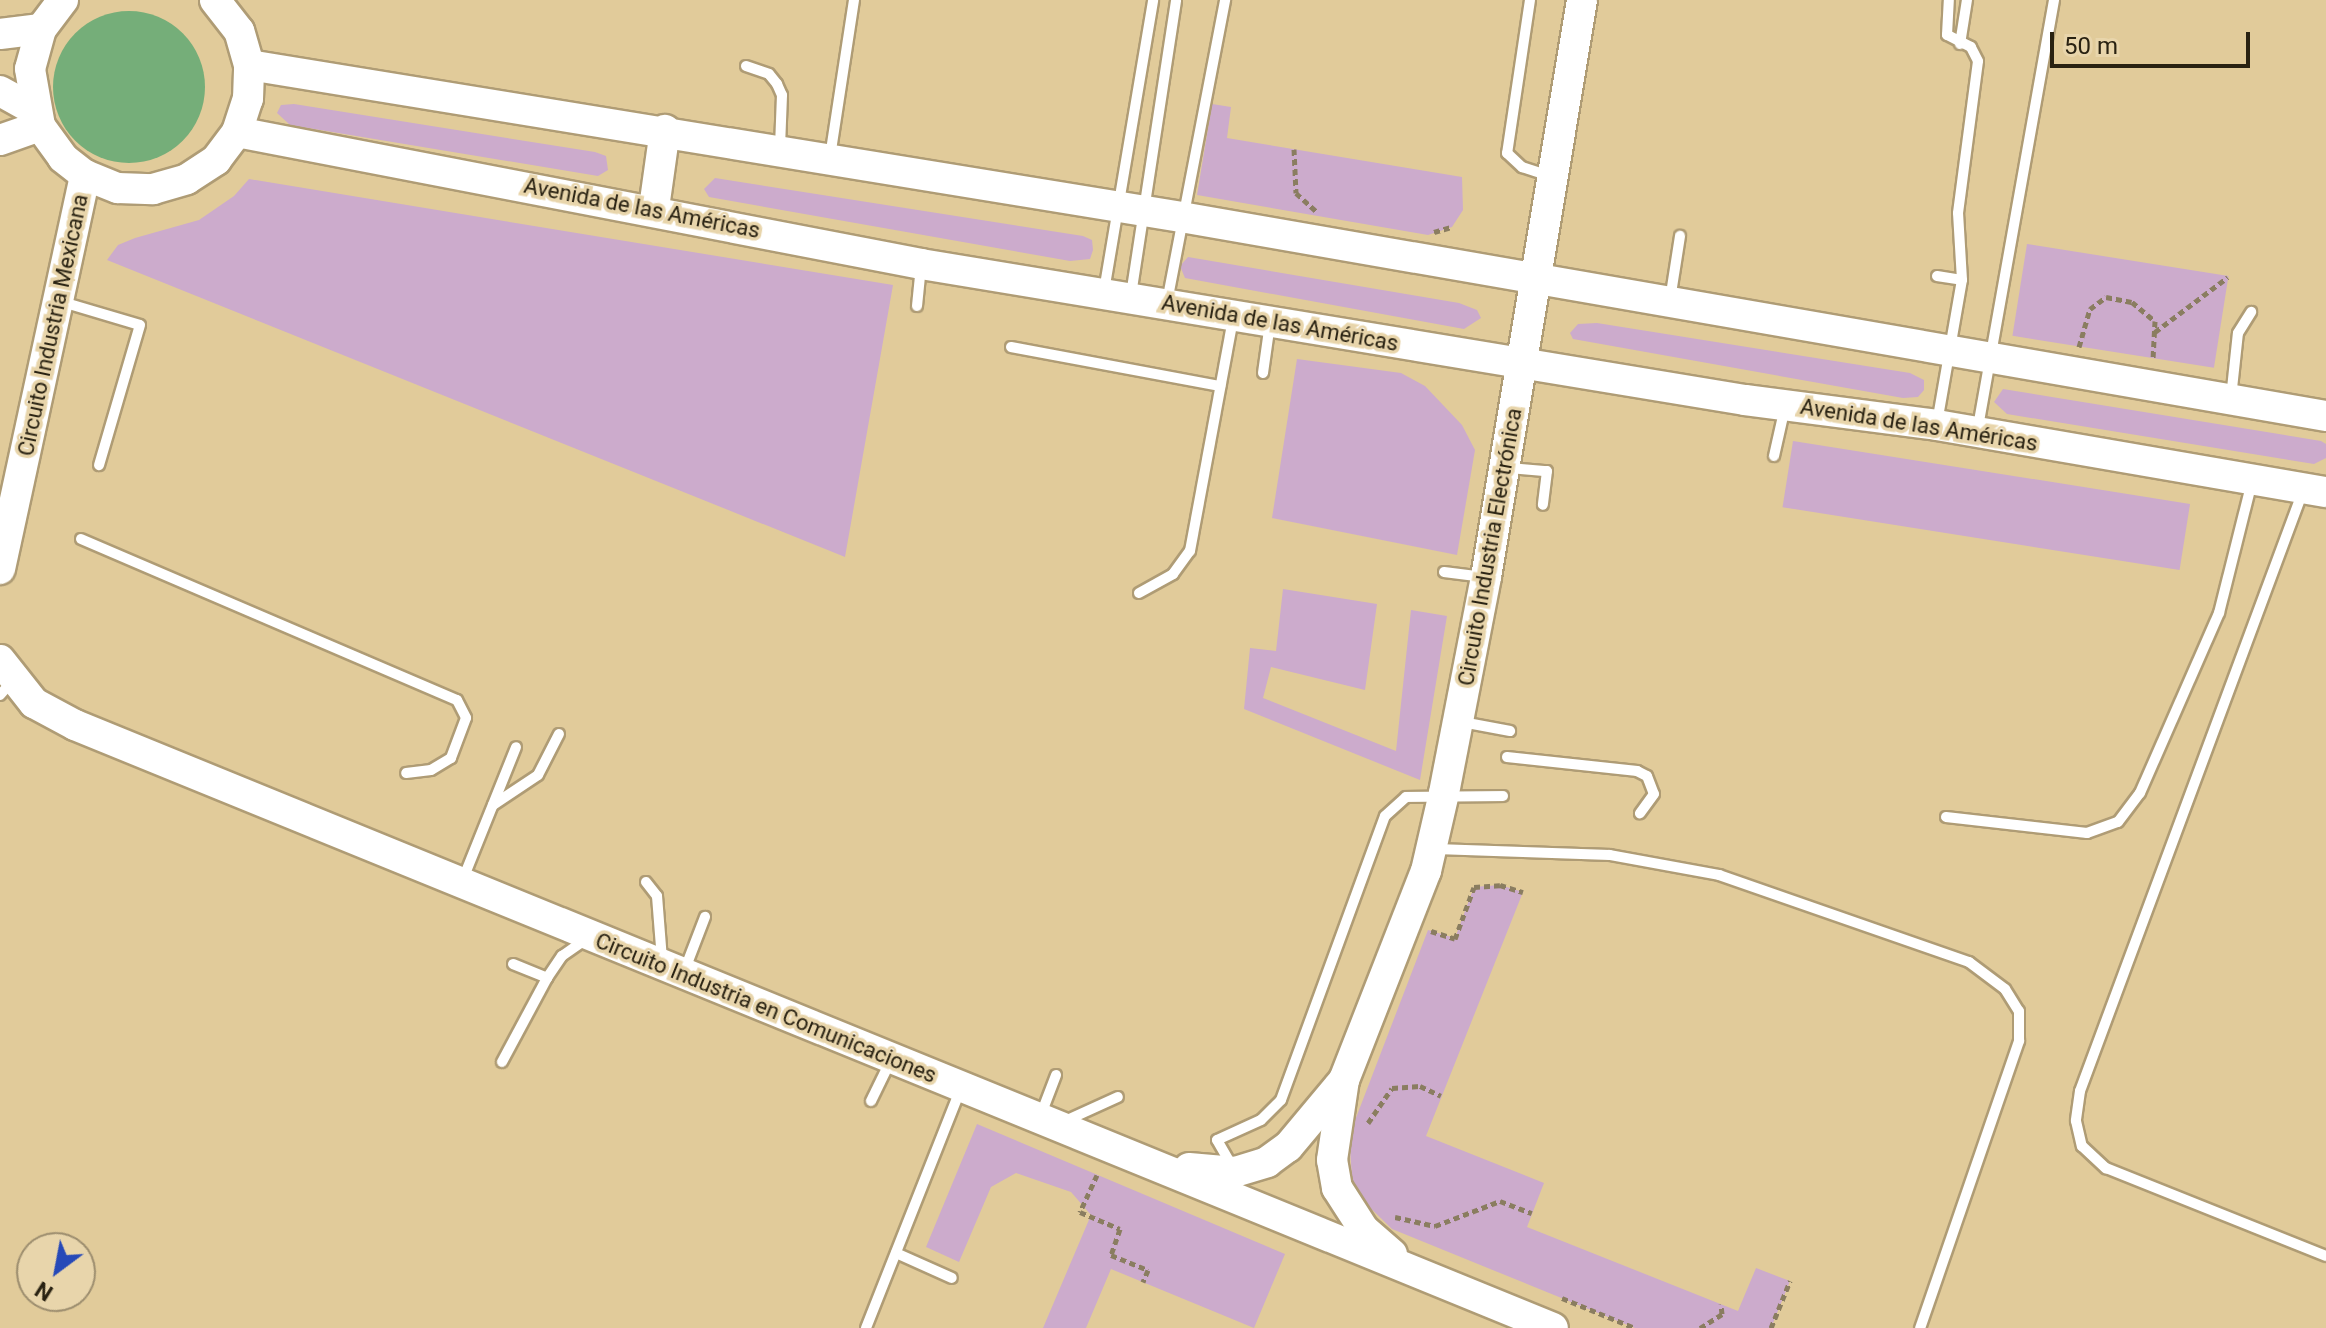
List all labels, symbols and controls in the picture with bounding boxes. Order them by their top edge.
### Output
scale bar [2054,16,2254,66]
text: 50 m [2064,32,2118,60]
street label: Avenida de las Américas [522,172,762,244]
street label: Circuito Industria Mexicana [12,192,94,458]
street label: Avenida de las Américas [1160,289,1400,357]
street label: Avenida de las Américas [1798,393,2040,457]
street label: Circuito Industria Electrónica [1453,406,1527,688]
street label: Circuito Industria en Comunicaciones [592,927,940,1089]
north arrow [16,1232,96,1312]
text: N [31,1276,57,1306]

